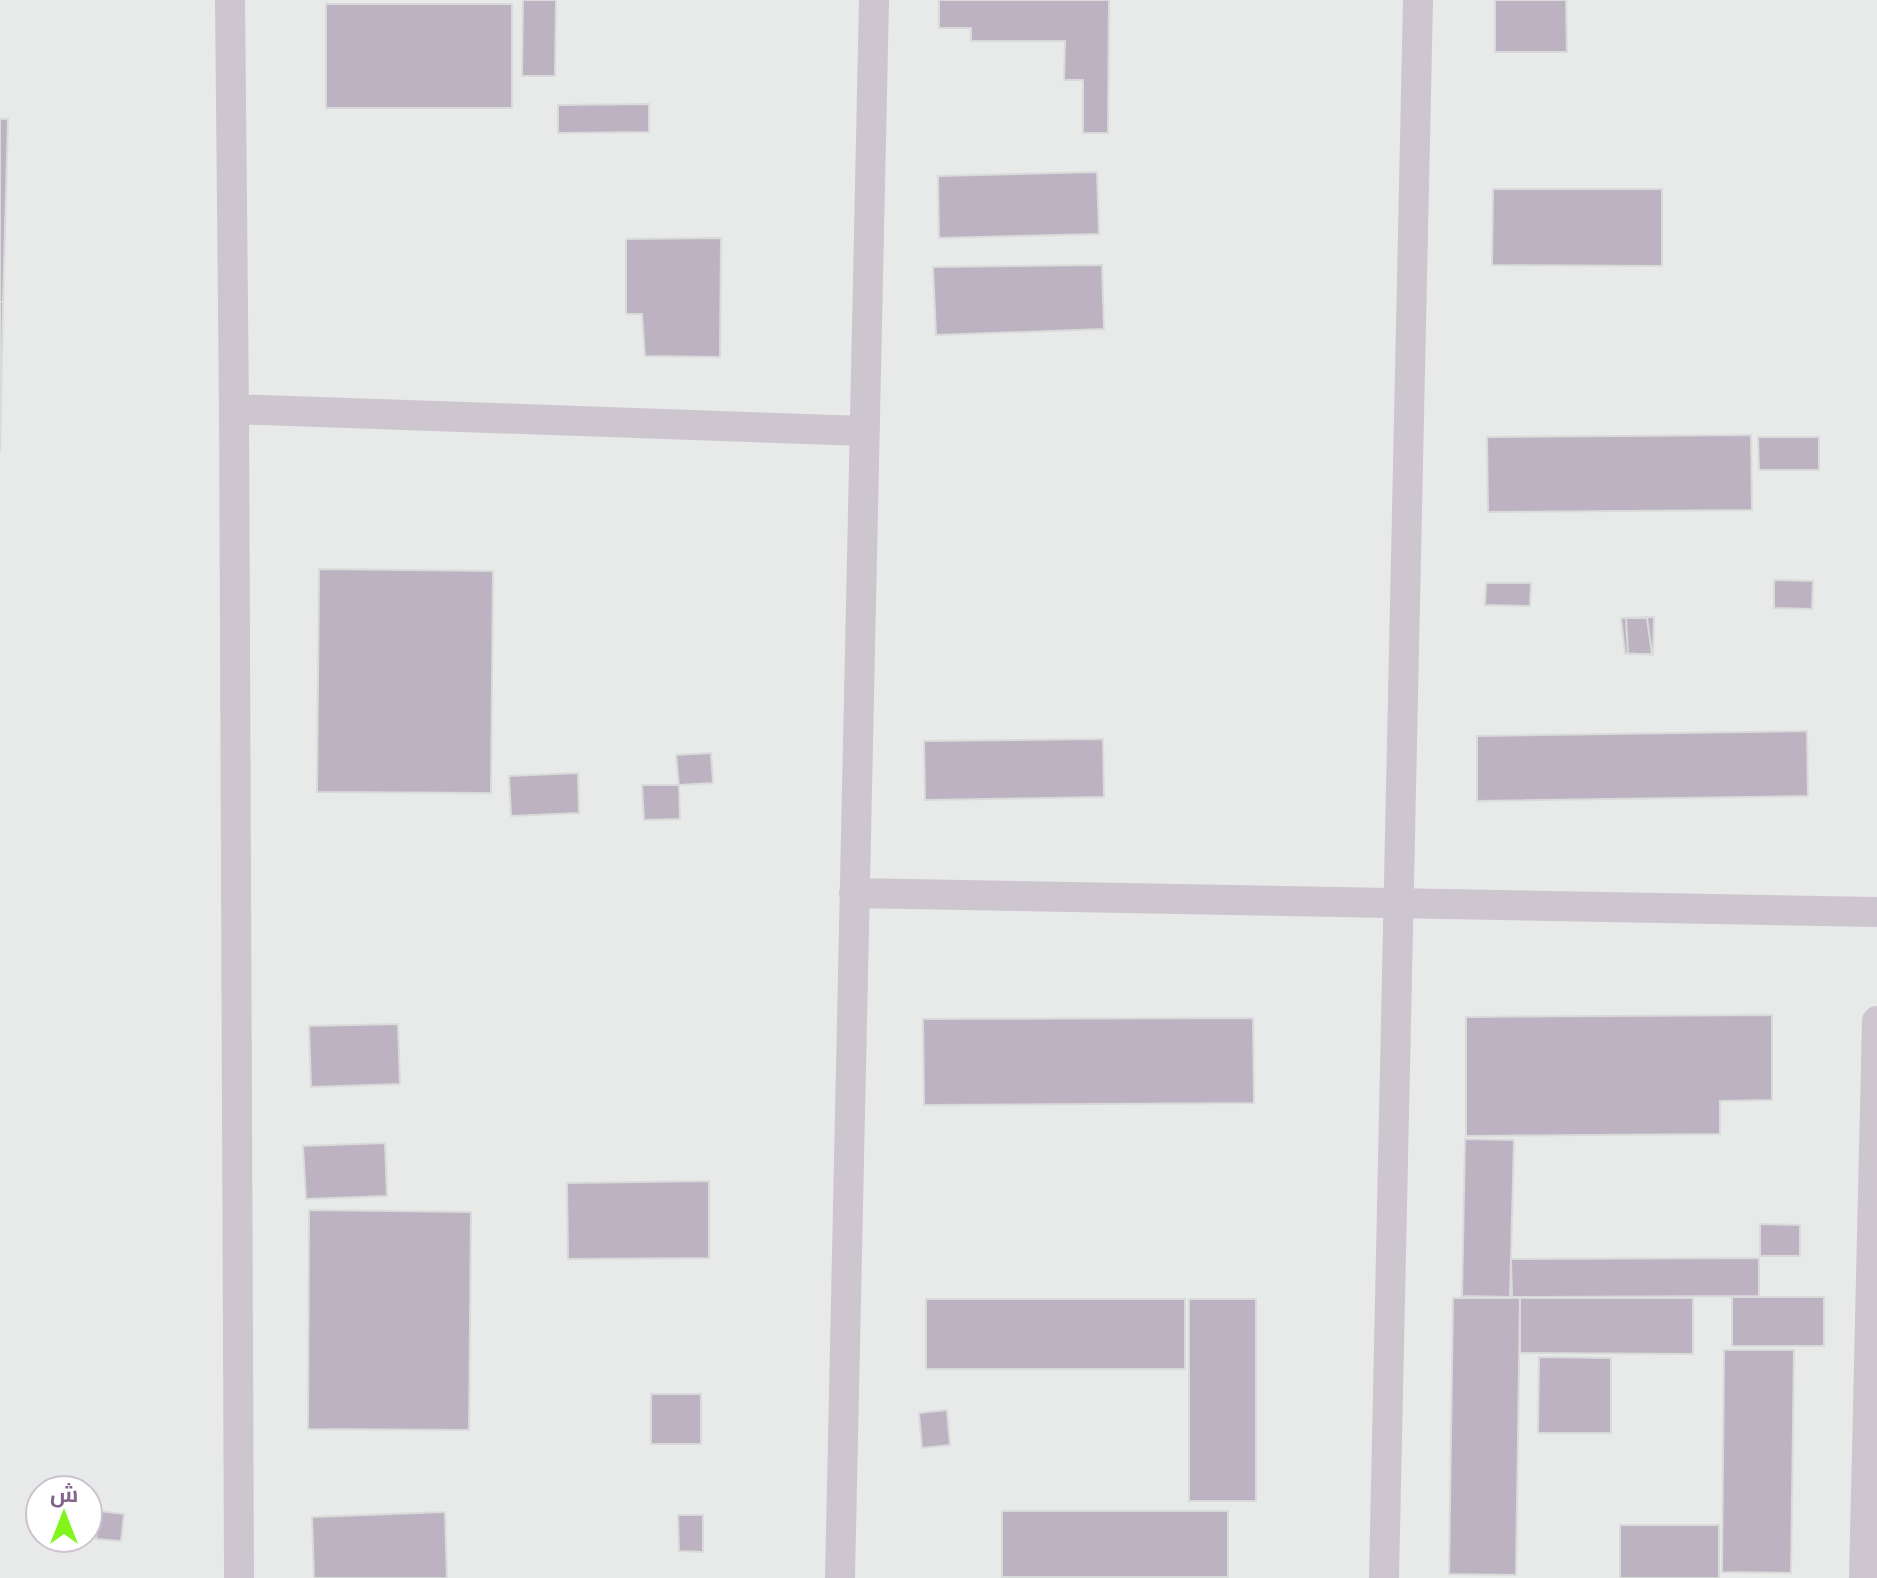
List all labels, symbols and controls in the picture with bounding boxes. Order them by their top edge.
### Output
north arrow [24,1474,104,1554]
text: ش [50,1481,78,1508]

